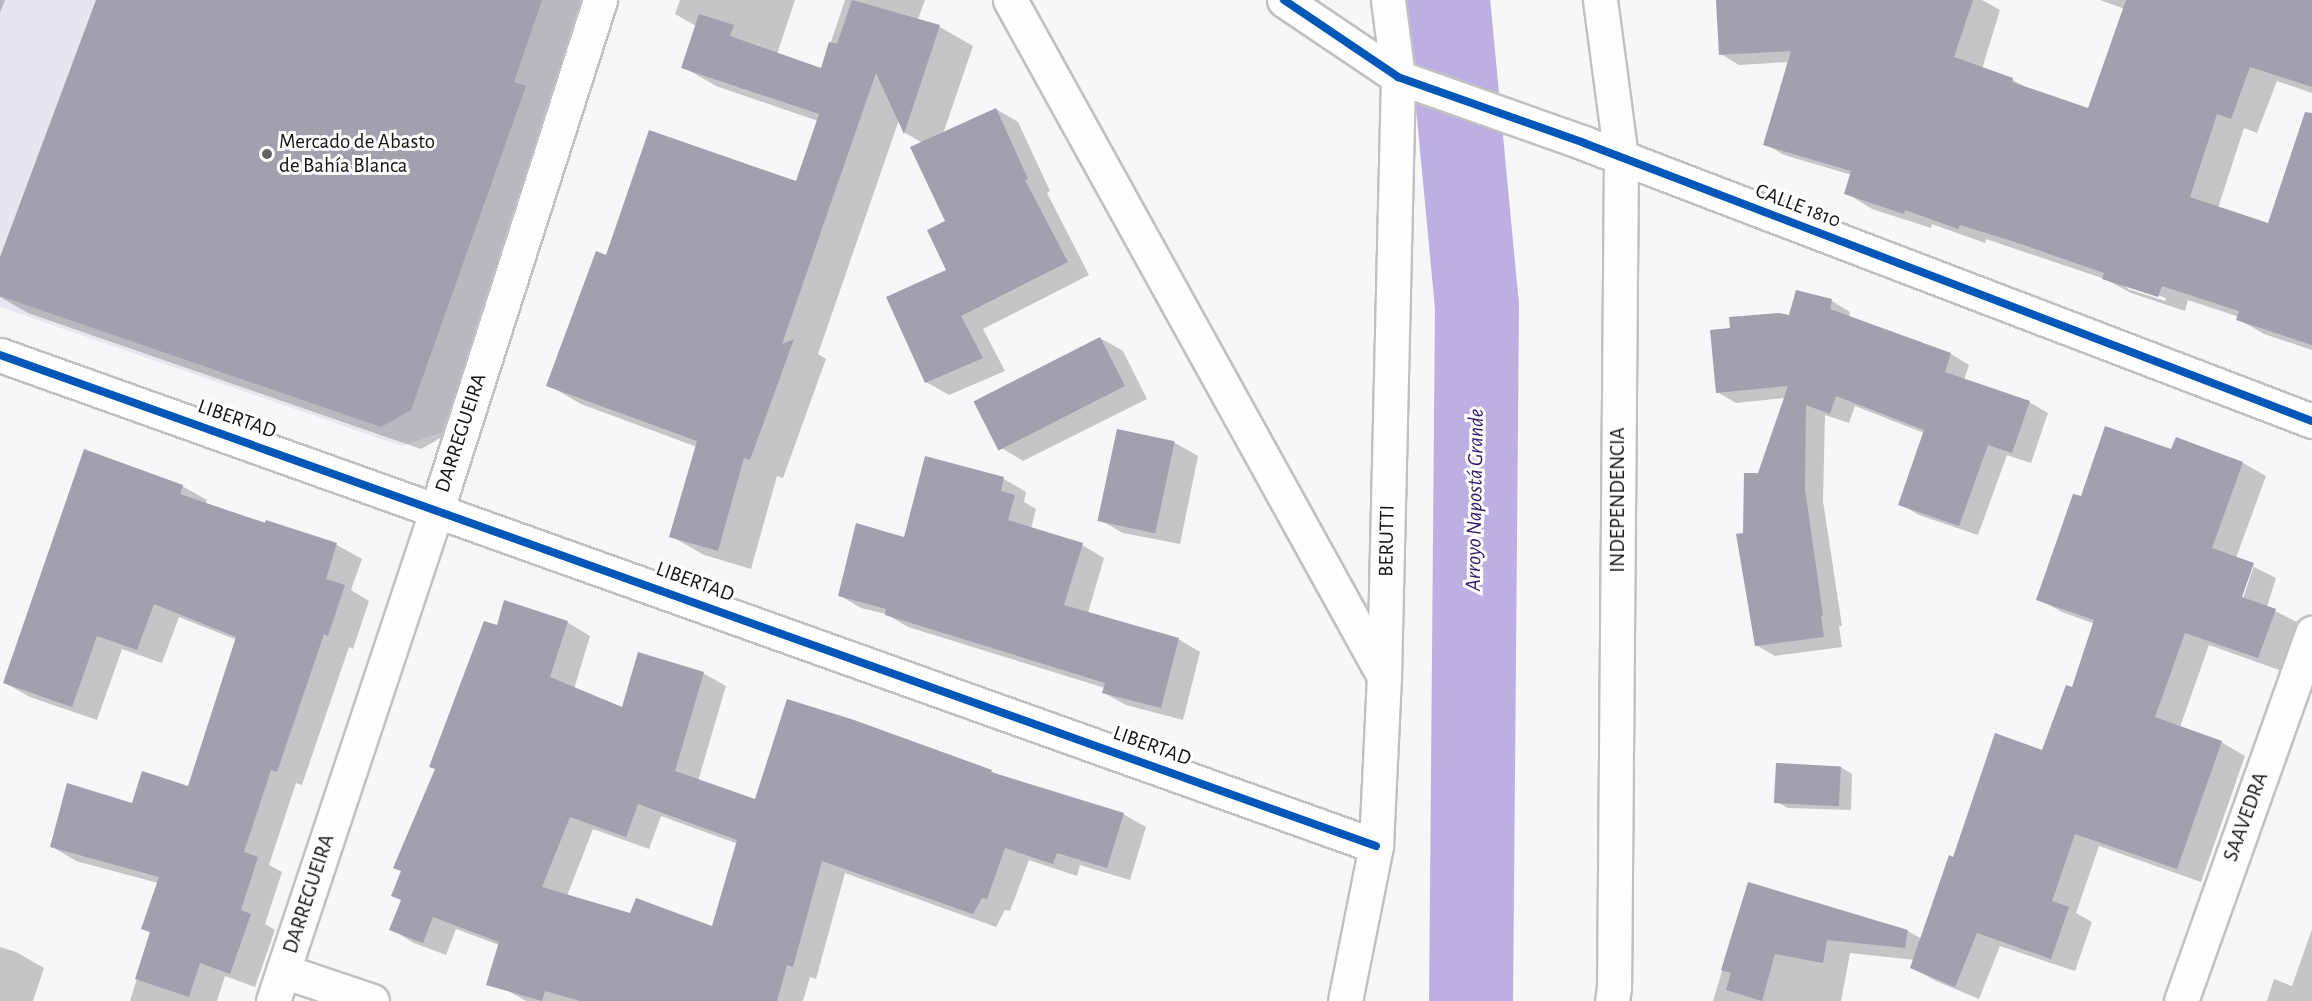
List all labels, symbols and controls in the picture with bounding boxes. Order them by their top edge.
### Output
place label: Mercado de Abasto de Bahía Blanca [279,129,435,179]
marker: Mercado de Abasto de Bahía Blanca [260,147,274,161]
street label: CALLE 1810 [1752,178,1844,234]
street label: DARREGUEIRA [430,370,492,496]
street label: LIBERTAD [194,394,280,444]
water label: Arroyo Napostá Grande [1460,409,1490,591]
street label: INDEPENDENCIA [1605,427,1631,573]
street label: BERUTTI [1374,505,1400,577]
street label: LIBERTAD [652,556,738,608]
street label: LIBERTAD [1109,720,1195,772]
street label: SAAVEDRA [2218,769,2274,865]
street label: DARREGUEIRA [278,831,340,957]

